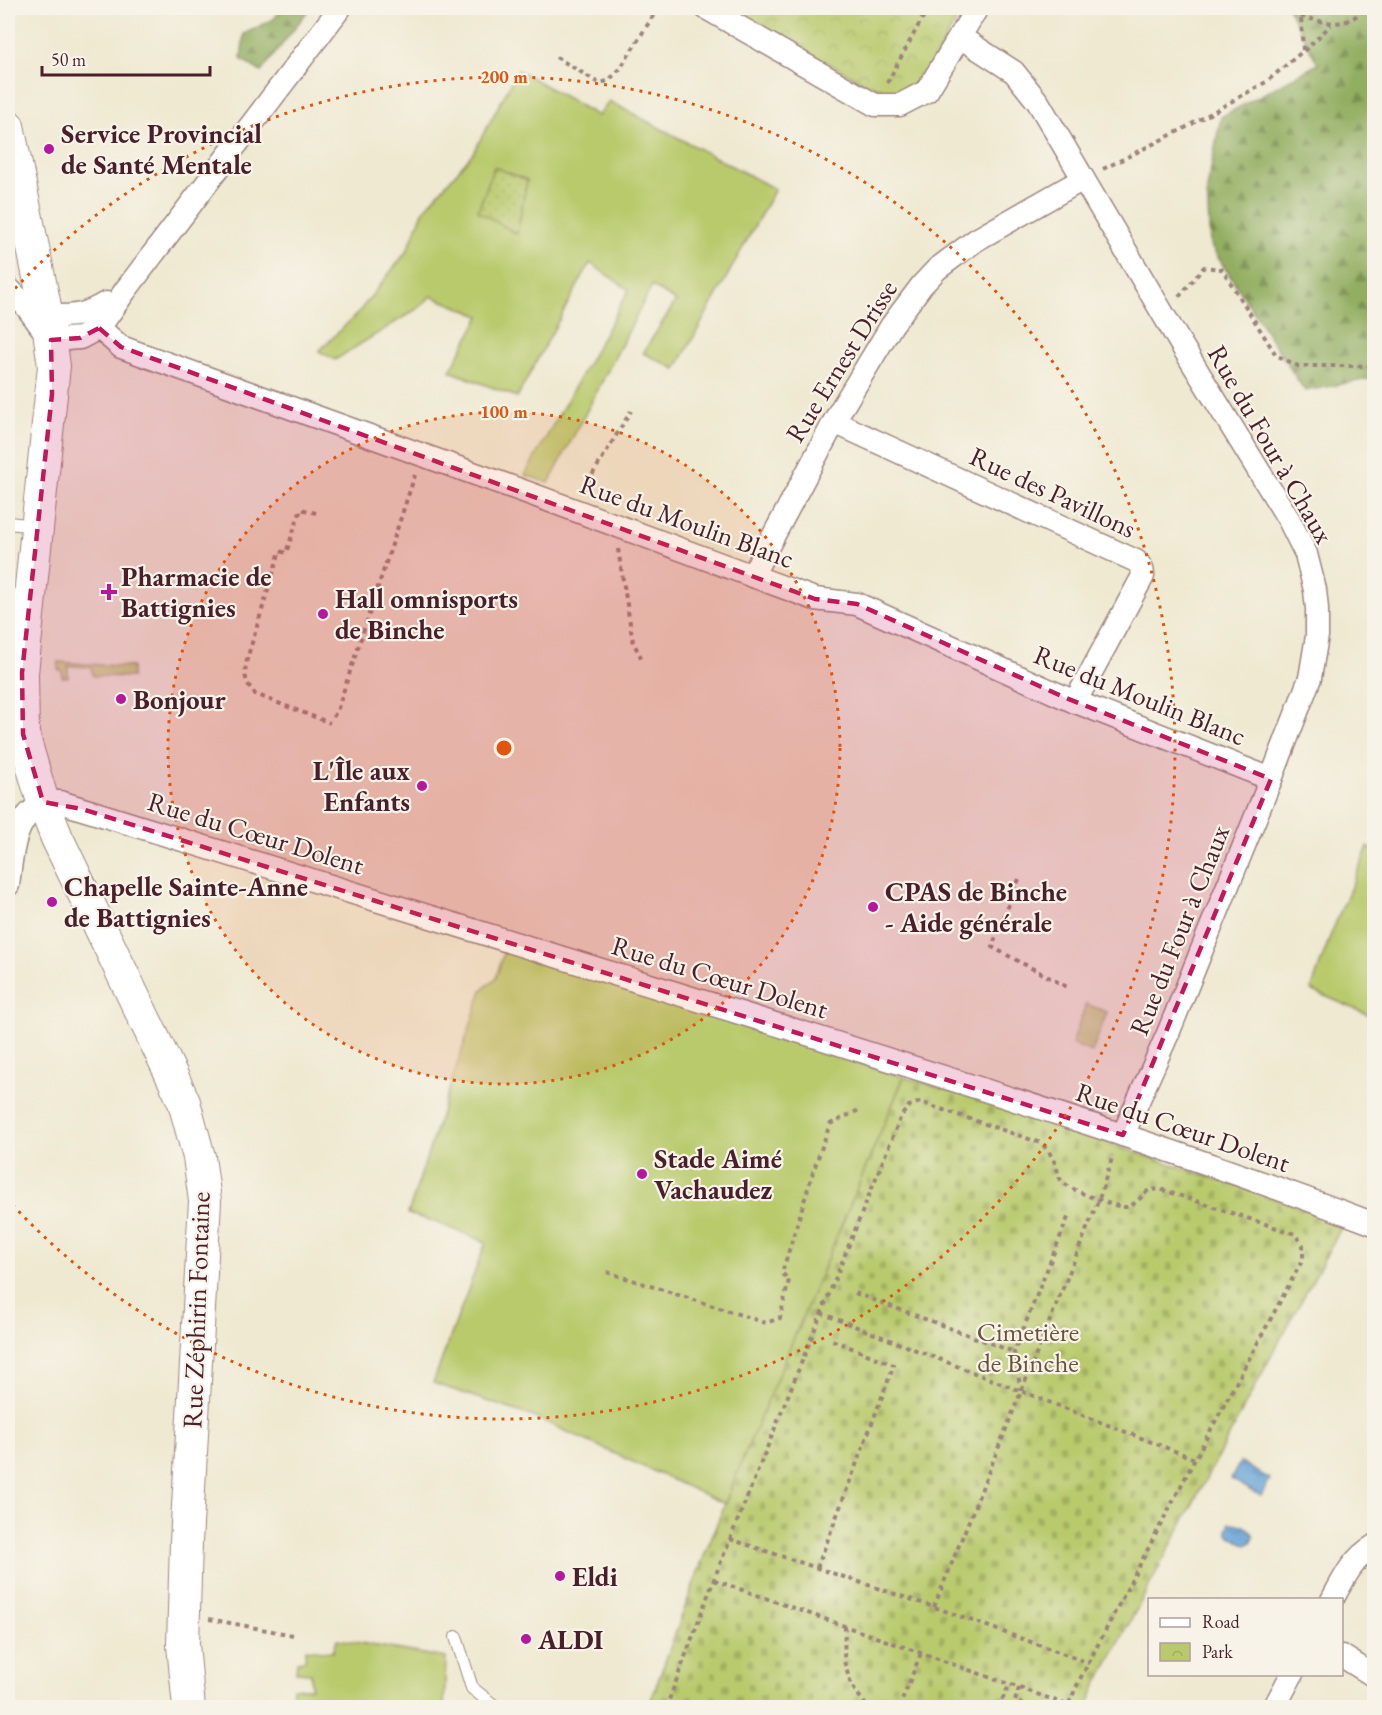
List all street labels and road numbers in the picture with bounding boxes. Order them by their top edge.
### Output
street label: Rue Ernest Drisse [777,273,905,449]
street label: Rue du Four à Chaux [1200,338,1342,550]
street label: Rue des Pavillons [964,438,1142,546]
street label: Rue du Moulin Blanc [575,466,799,576]
street label: Rue du Moulin Blanc [1029,637,1251,753]
street label: Rue du Cœur Dolent [144,784,369,883]
street label: Rue du Four à Chaux [1121,819,1237,1040]
street label: Rue du Cœur Dolent [608,928,833,1027]
street label: Rue du Cœur Dolent [1071,1074,1295,1180]
street label: Rue Zéphirin Fontaine [174,1191,218,1429]

